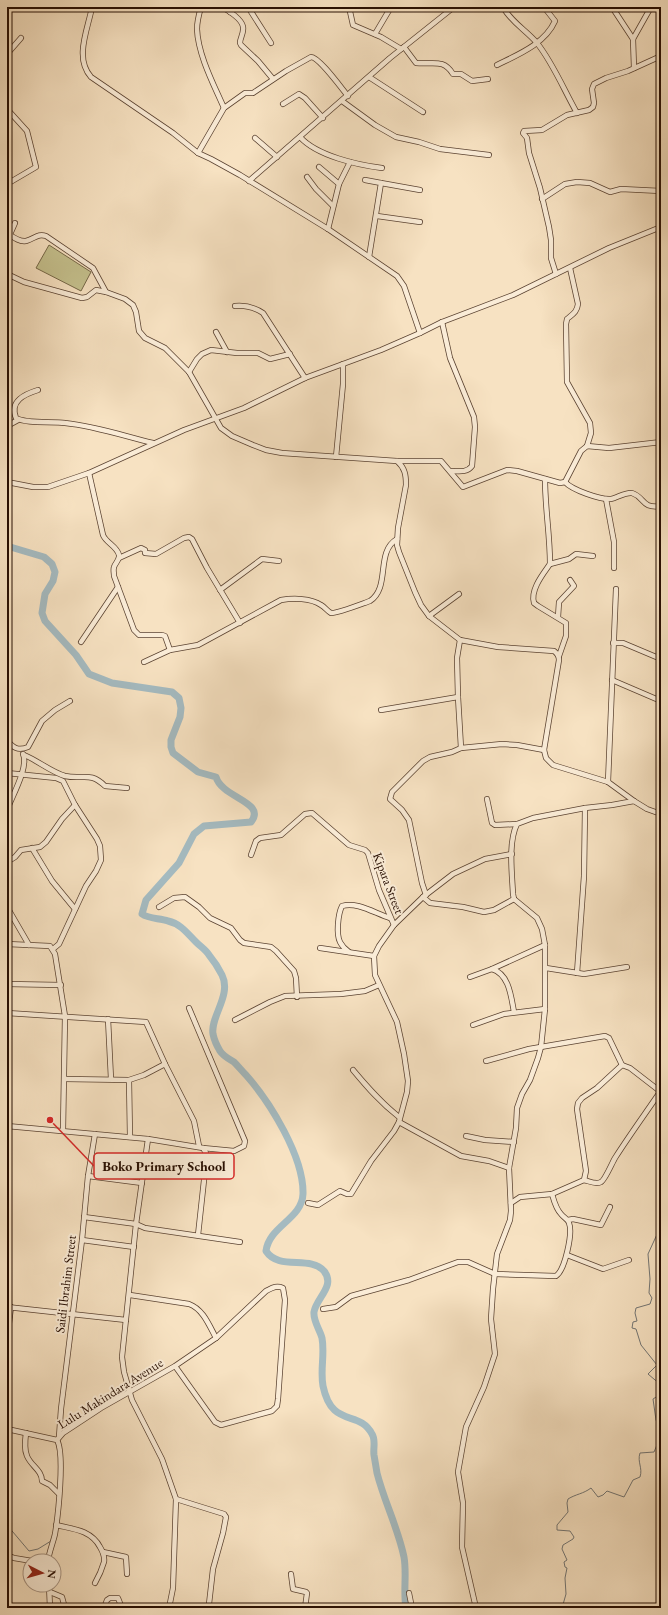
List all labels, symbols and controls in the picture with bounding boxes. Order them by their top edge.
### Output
street label: Kipara Street [369,850,408,916]
callout: Boko Primary School [94,1153,234,1179]
text: Boko Primary School [102,1157,226,1175]
street label: Saidi Ibrahim Street [51,1234,80,1334]
street label: Lulu Makindara Avenue [54,1354,166,1433]
north arrow [22,1553,62,1593]
text: N [45,1569,59,1579]

